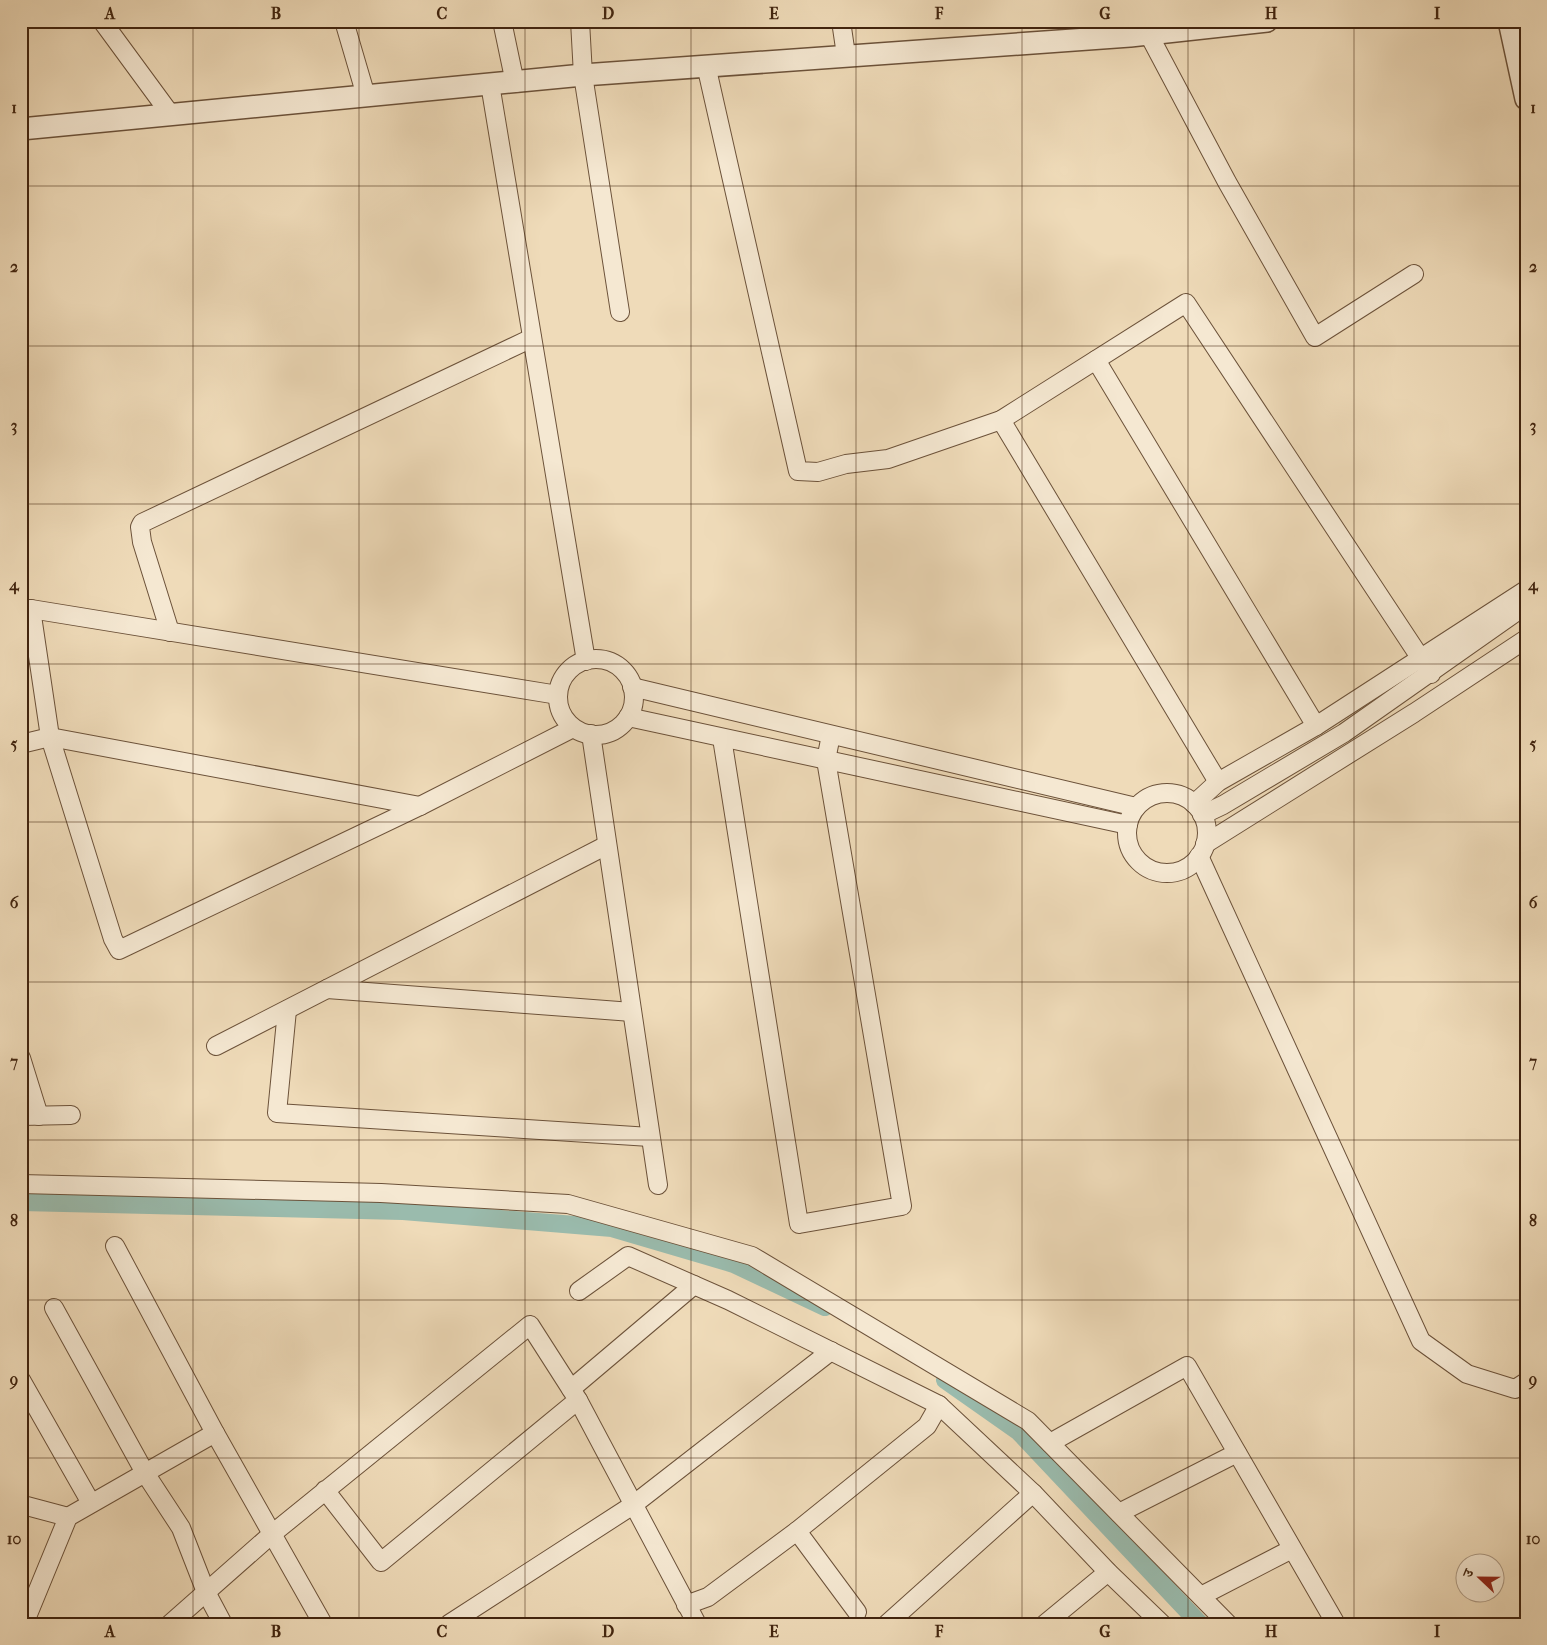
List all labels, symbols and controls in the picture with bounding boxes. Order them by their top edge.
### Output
text: A [104,4,116,23]
text: B [271,4,281,23]
text: C [437,4,448,23]
text: D [602,4,614,23]
text: E [769,4,779,23]
text: F [934,4,944,23]
text: G [1099,4,1111,23]
text: H [1265,4,1278,23]
text: I [1434,4,1441,23]
text: 1 [11,98,17,117]
text: 1 [1530,98,1536,117]
text: 2 [10,257,18,276]
text: 2 [1529,257,1537,276]
text: 3 [11,416,17,436]
text: 3 [1530,416,1536,436]
text: 4 [8,575,20,595]
text: 4 [1527,575,1539,595]
text: 5 [11,734,18,753]
text: 5 [1530,734,1537,753]
text: 6 [10,893,19,912]
text: 6 [1529,893,1538,912]
text: 7 [9,1052,18,1071]
text: 7 [1528,1052,1537,1071]
text: 8 [10,1211,18,1230]
text: 8 [1529,1211,1537,1230]
text: 9 [9,1370,18,1390]
text: 9 [1528,1370,1537,1390]
text: 10 [7,1529,21,1548]
text: 10 [1526,1529,1540,1548]
north arrow [1454,1552,1504,1602]
text: उ [1459,1566,1478,1581]
text: A [104,1622,116,1641]
text: B [271,1622,281,1641]
text: C [437,1622,448,1641]
text: D [602,1622,614,1641]
text: E [769,1622,779,1641]
text: F [934,1622,944,1641]
text: G [1099,1622,1111,1641]
text: H [1265,1622,1278,1641]
text: I [1434,1622,1441,1641]

